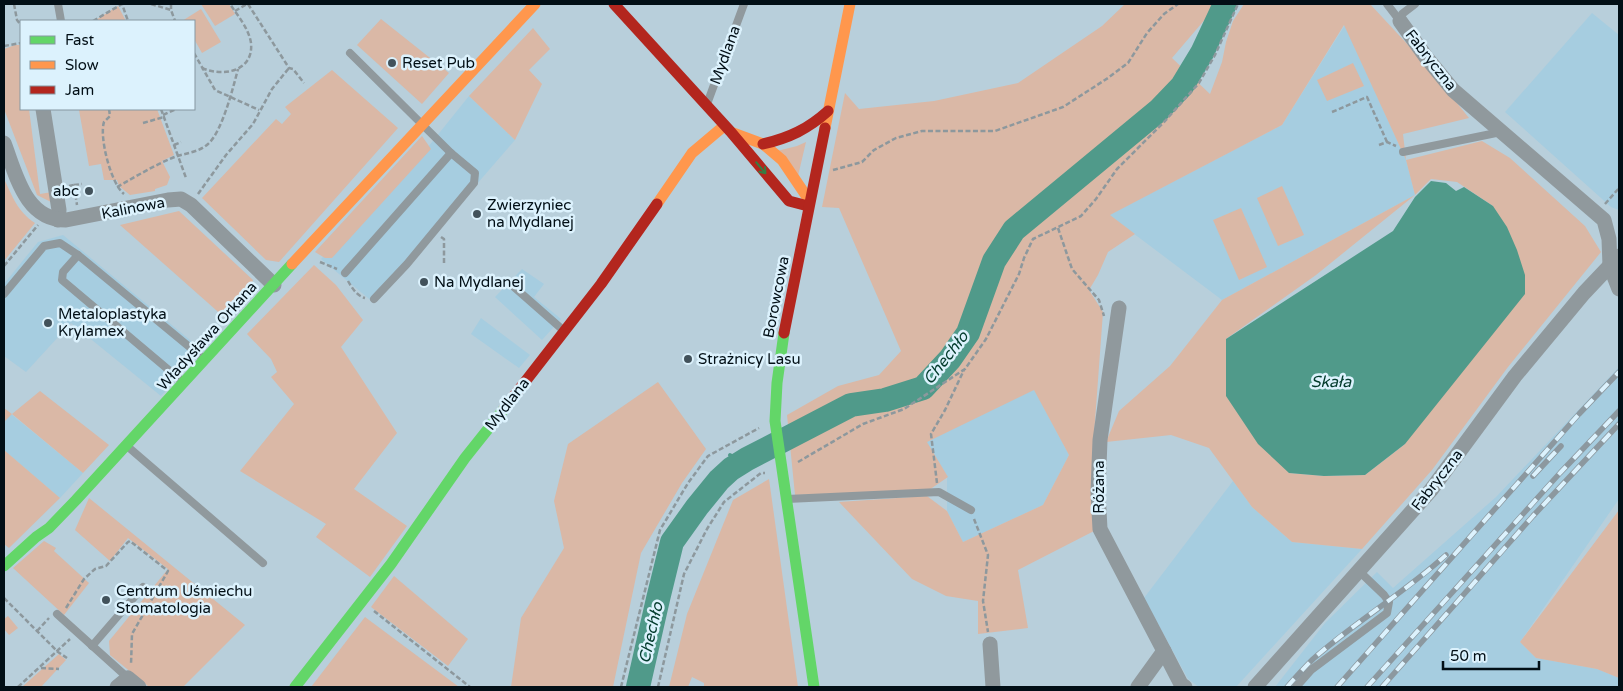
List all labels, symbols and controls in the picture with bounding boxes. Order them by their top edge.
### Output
legend [20,20,195,110]
street label: Mydlana [706,23,744,87]
street label: Fabryczna [1402,26,1460,94]
text: Fast [65,31,95,49]
place label: Reset Pub [402,54,475,72]
text: Slow [65,56,99,74]
marker: Reset Pub [386,57,398,69]
text: Jam [65,81,94,99]
one-way arrow [755,162,767,175]
place label: abc [53,182,79,200]
marker: abc [83,185,95,197]
street label: Kalinowa [100,193,166,223]
place label: Zwierzyniec na Mydlanej [487,196,574,231]
marker: Zwierzyniec na Mydlanej [471,208,483,220]
street label: Borowcowa [759,255,793,339]
place label: Na Mydlanej [434,273,524,291]
marker: Na Mydlanej [418,276,430,288]
street label: Władysława Orkana [153,278,261,394]
place label: Metaloplastyka Krylamex [58,305,167,340]
marker: Metaloplastyka Krylamex [42,317,54,329]
water label: Chechło [919,326,974,389]
place label: Strażnicy Lasu [698,350,801,368]
marker: Strażnicy Lasu [682,353,694,365]
water label: Skała [1311,372,1352,392]
street label: Mydlana [481,374,533,434]
street label: Fabryczna [1408,446,1466,514]
street label: Różana [1090,460,1108,514]
place label: Centrum Uśmiechu Stomatologia [116,582,252,617]
marker: Centrum Uśmiechu Stomatologia [100,594,112,606]
water label: Chechło [634,599,668,665]
scale bar [1443,638,1539,670]
text: 50 m [1450,647,1487,665]

